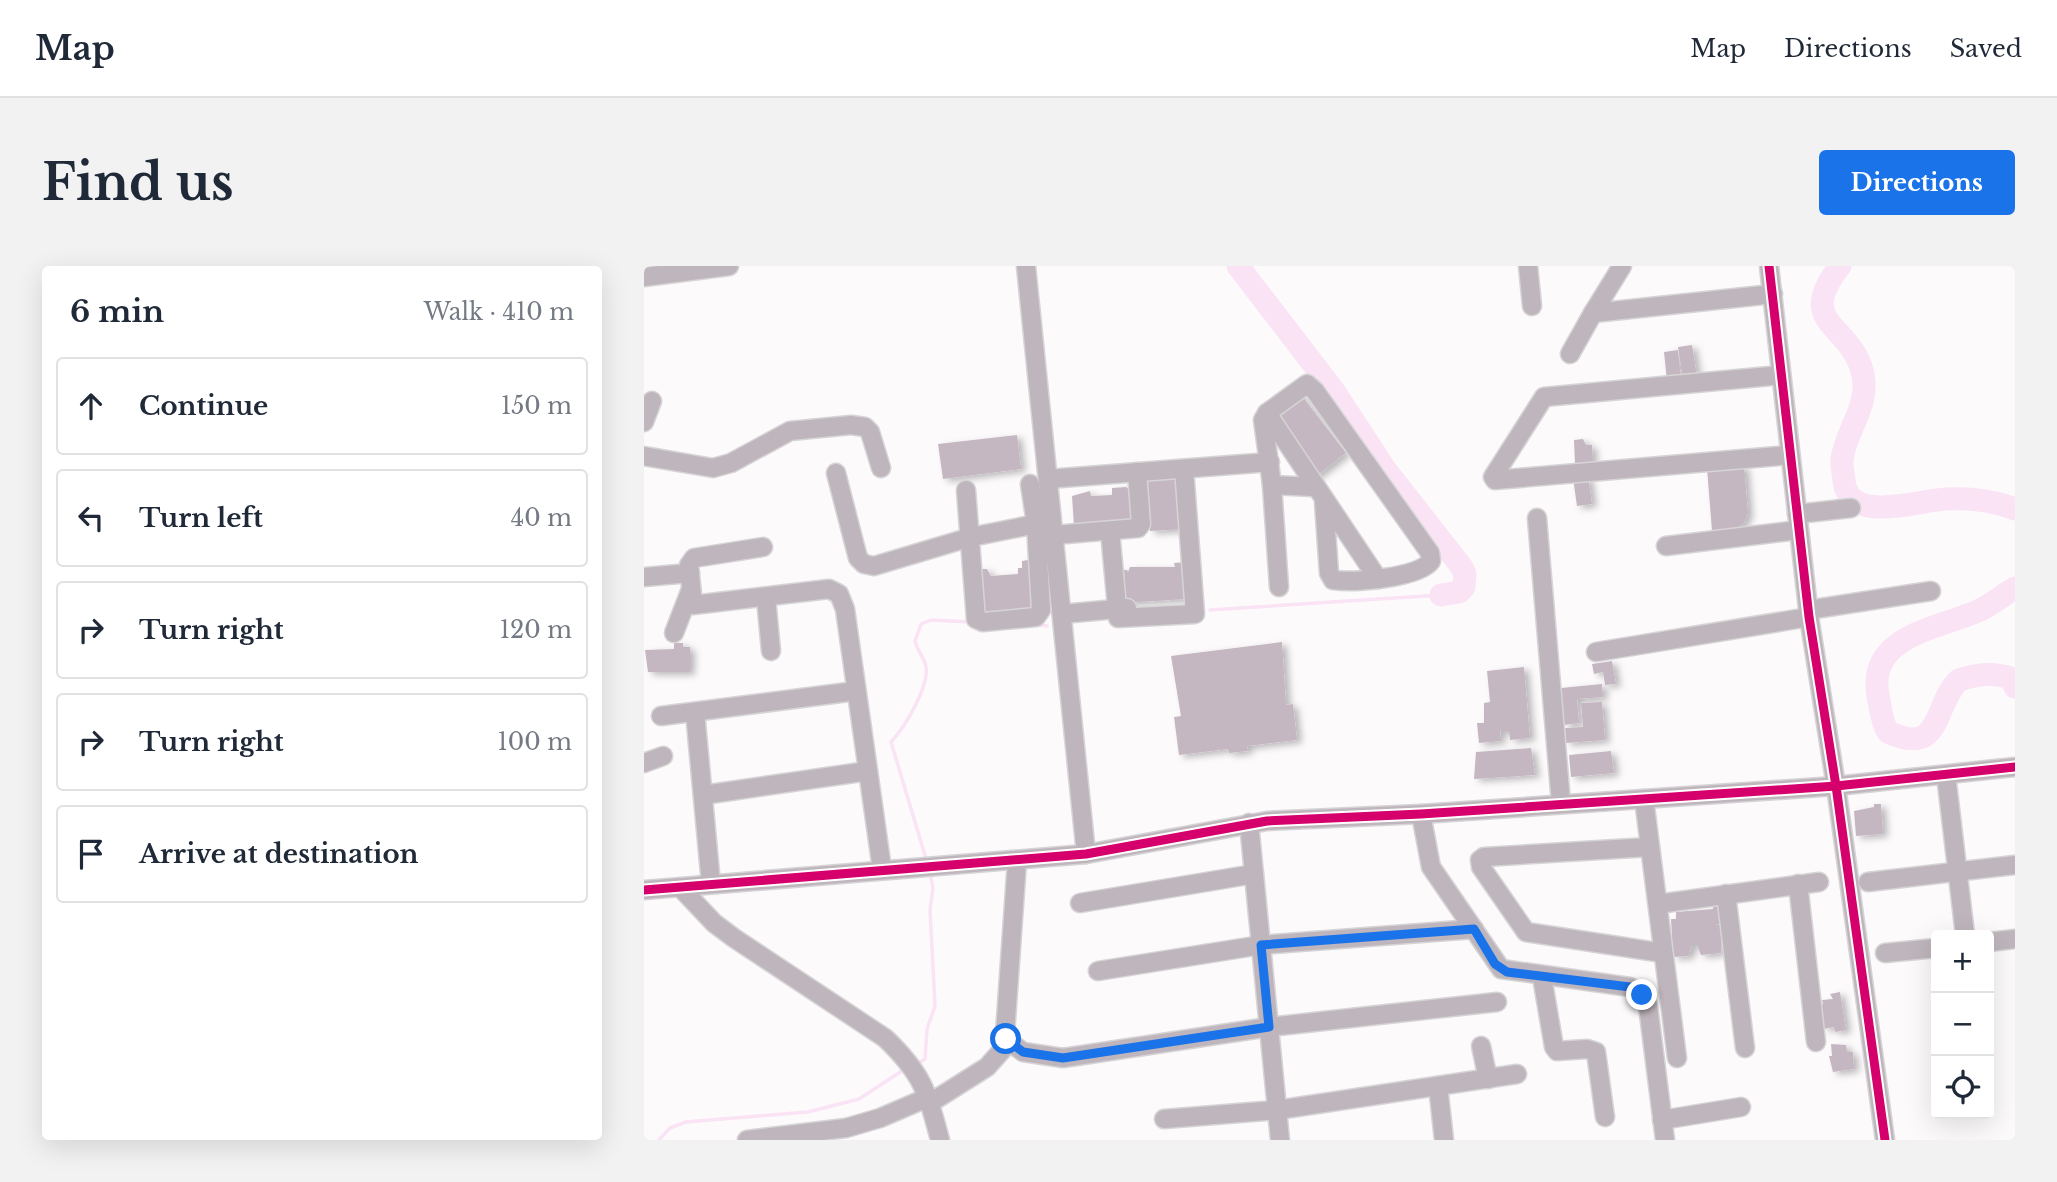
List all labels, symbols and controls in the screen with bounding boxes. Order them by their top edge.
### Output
text: Map [35,28,115,69]
text: Map [1690,34,1746,63]
text: Directions [1784,34,1912,63]
text: Saved [1950,34,2022,63]
button: Directions [1819,150,2015,215]
text: Find us [42,152,234,213]
text: 6 min [70,293,164,330]
text: Walk · 410 m [424,298,574,326]
icon: ahead [72,387,110,425]
text: Continue [139,390,268,422]
text: 150 m [501,392,572,420]
icon: left [72,499,110,537]
text: Turn left [139,502,263,534]
text: 40 m [511,504,572,532]
icon: right [72,611,110,649]
text: Turn right [139,614,284,646]
text: 120 m [500,616,572,644]
icon: right [72,723,110,761]
text: Turn right [139,726,284,758]
text: 100 m [498,728,572,756]
icon: arrive [72,835,110,873]
text: Arrive at destination [139,838,419,870]
map controls [1931,930,1994,1119]
button: + [1931,930,1994,993]
route end [1626,979,1657,1010]
button: − [1931,993,1994,1056]
route start [990,1023,1021,1054]
button: locate [1931,1056,1994,1119]

